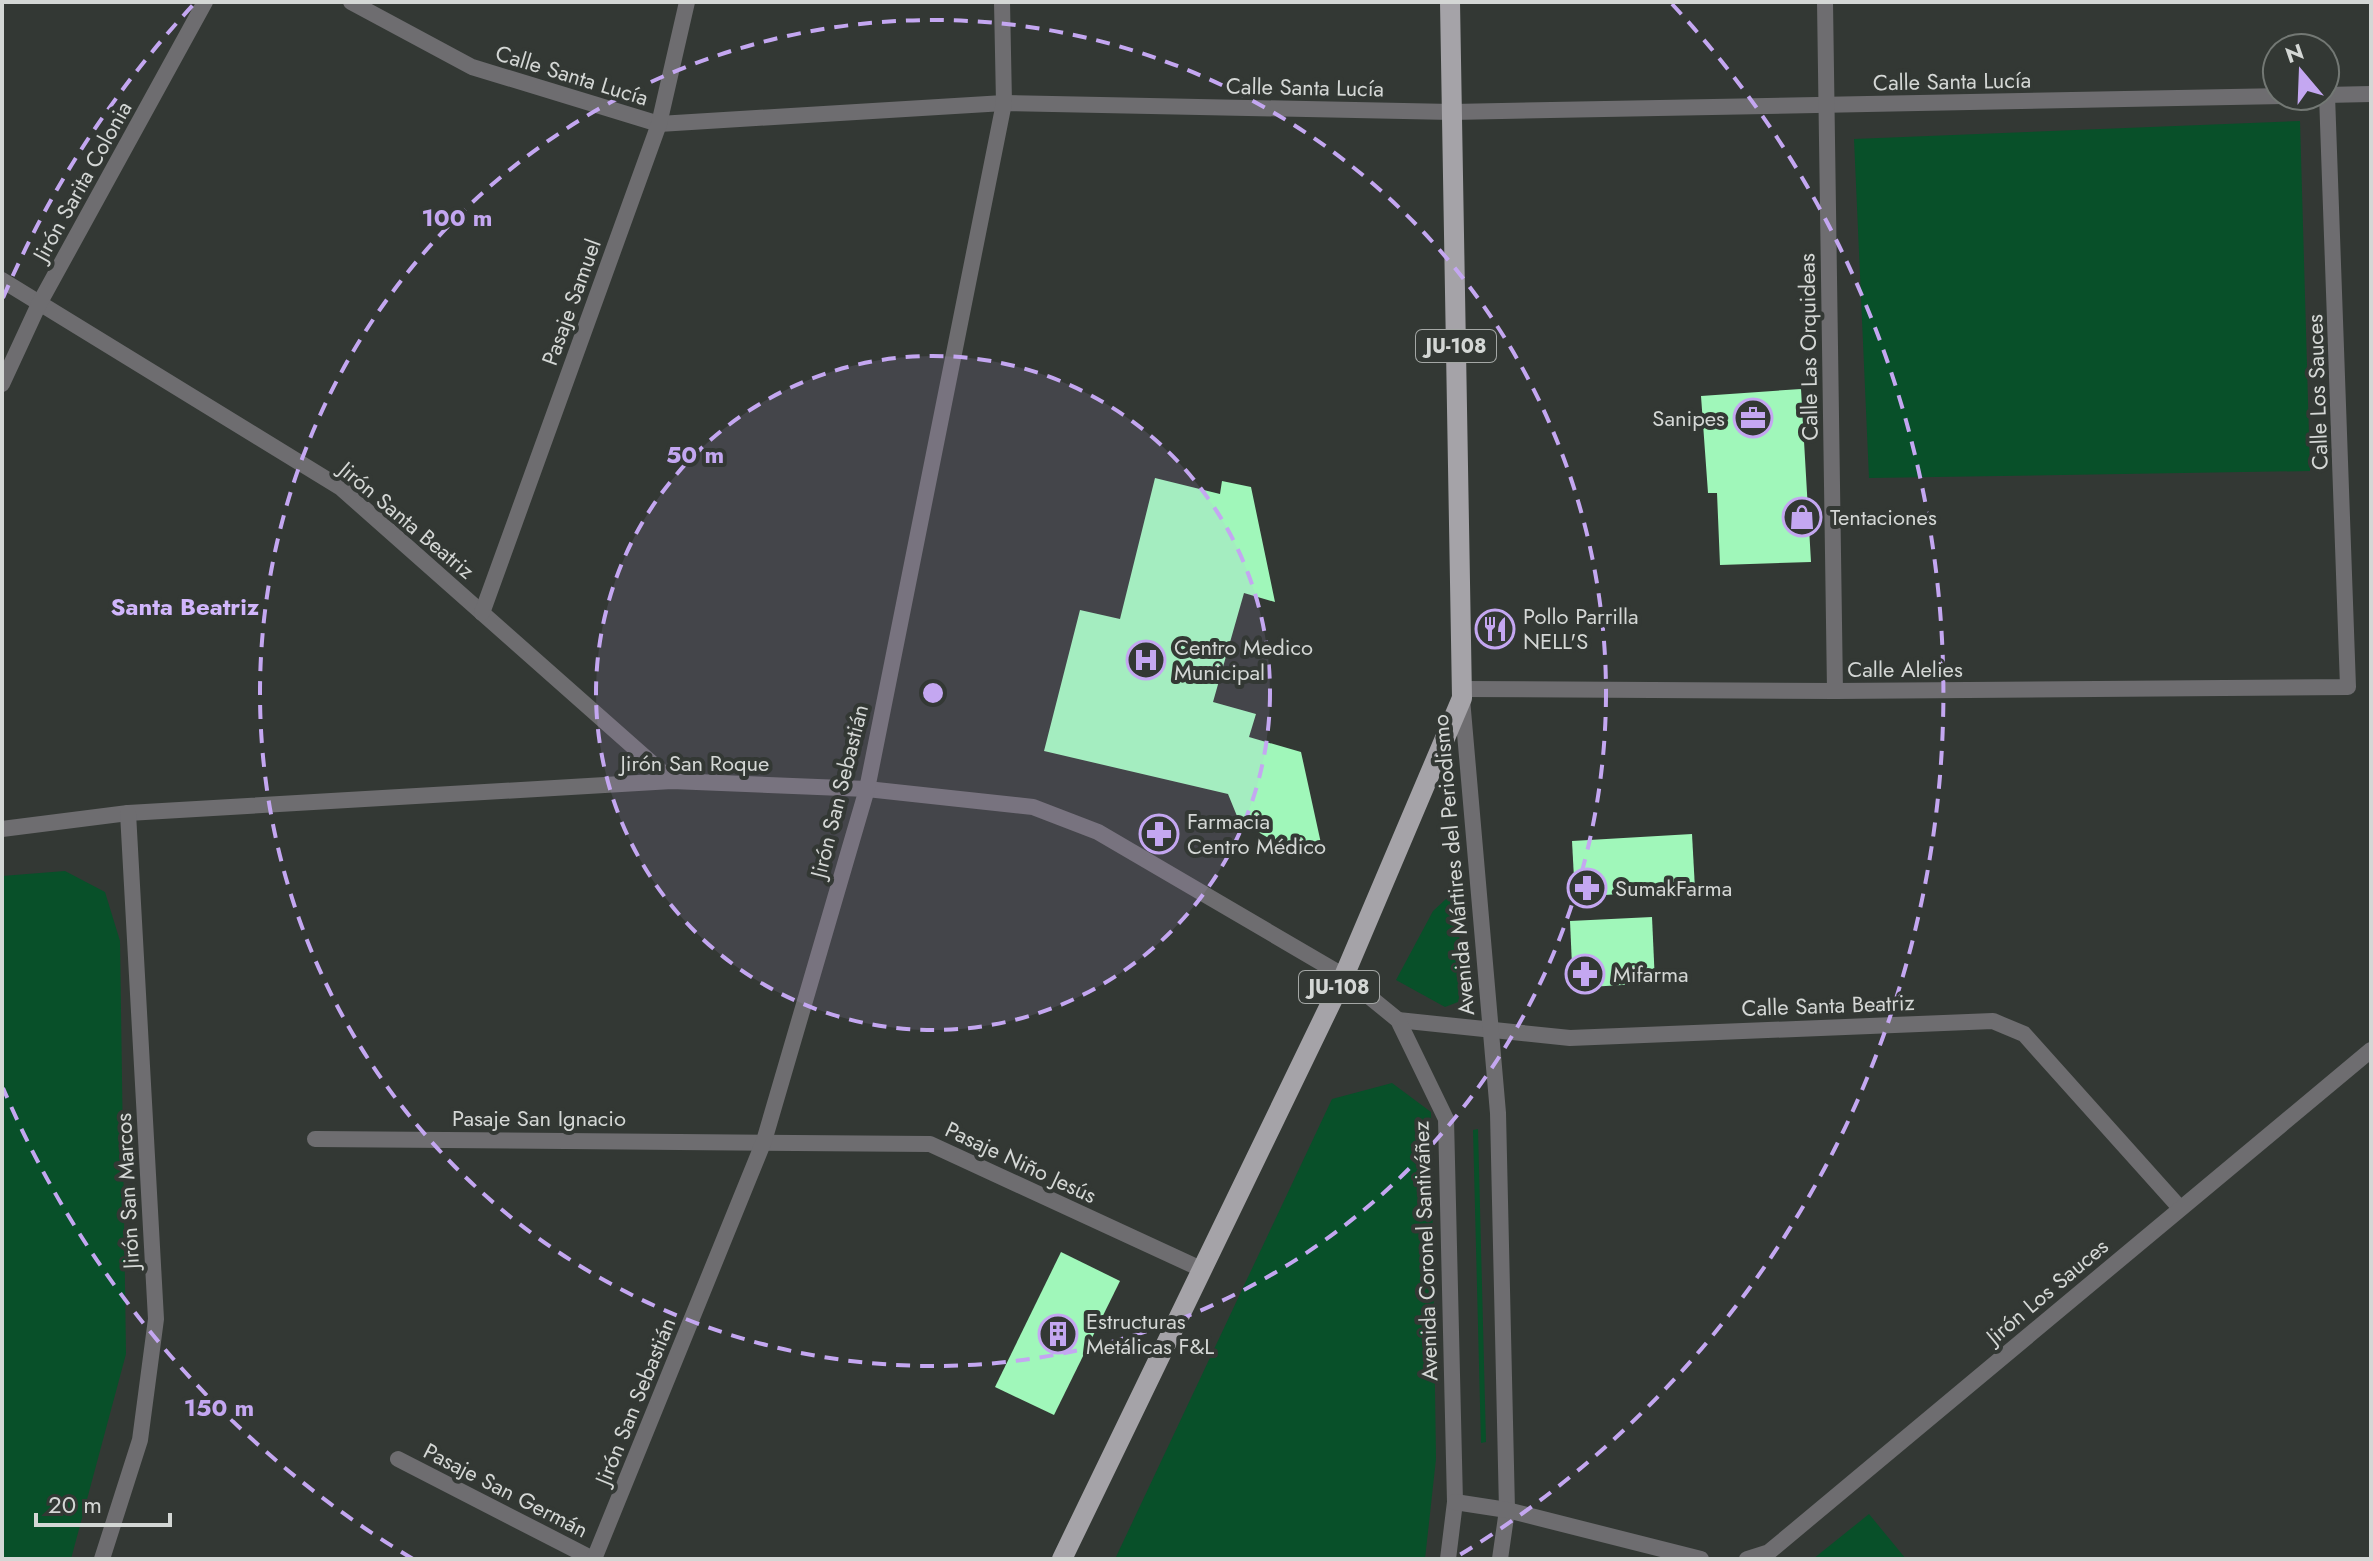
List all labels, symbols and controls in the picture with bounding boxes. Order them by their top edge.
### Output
north arrow [2261,32,2341,112]
text: N [2281,35,2308,71]
street label: Calle Santa Lucía [492,37,652,113]
street label: Calle Santa Lucía [1873,64,2031,98]
street label: Calle Santa Lucía [1226,70,1384,104]
street label: Jirón Sarita Colonia [23,95,139,270]
text: 100 m [422,200,492,235]
street label: Pasaje Samuel [533,234,609,370]
street label: Calle Las Orquideas [1790,253,1826,441]
street label: Calle Los Sauces [2298,313,2336,471]
road number: JU-108 [1416,330,1496,362]
office icon: Sanipes [1732,397,1774,439]
place label: Sanipes [1652,402,1725,434]
text: 50 m [666,437,724,472]
street label: Jirón Santa Beatriz [330,452,482,586]
shop icon: Tentaciones [1781,496,1823,538]
place label: Tentaciones [1830,501,1937,533]
district label: Santa Beatriz [111,589,260,624]
place label: Pollo Parrilla NELL'S [1523,600,1639,657]
restaurant icon: Pollo Parrilla NELL'S [1474,608,1516,650]
place label: Centro Medico Municipal [1174,631,1313,688]
hospital icon: Centro Medico Municipal [1125,639,1167,681]
street label: Calle Alelies [1847,653,1963,685]
centre of rings [919,679,947,707]
street label: Jirón San Sebastián [801,701,876,884]
street label: Avenida Mártires del Periodismo [1424,713,1482,1017]
street label: Jirón San Roque [618,747,769,779]
place label: Farmacia Centro Médico [1187,805,1326,862]
pharmacy icon: Farmacia Centro Médico [1138,813,1180,855]
pharmacy icon: SumakFarma [1566,867,1608,909]
place label: SumakFarma [1615,872,1732,904]
pharmacy icon: Mifarma [1564,953,1606,995]
place label: Mifarma [1613,958,1689,990]
road number: JU-108 [1299,971,1379,1003]
street label: Calle Santa Beatriz [1741,986,1915,1024]
street label: Pasaje San Ignacio [452,1102,626,1134]
street label: Jirón San Marcos [107,1112,147,1273]
street label: Pasaje Niño Jesús [940,1113,1102,1211]
street label: Avenida Coronel Santiváñez [1404,1120,1446,1382]
street label: Jirón Los Sauces [1977,1230,2115,1354]
place label: Estructuras Metálicas F&L [1086,1305,1214,1362]
street label: Jirón San Sebastián [586,1313,683,1492]
building icon: Estructuras Metálicas F&L [1037,1313,1079,1355]
text: 150 m [184,1390,254,1425]
street label: Pasaje San Germán [418,1435,594,1545]
scale bar [36,1477,170,1527]
text: 20 m [48,1487,102,1522]

